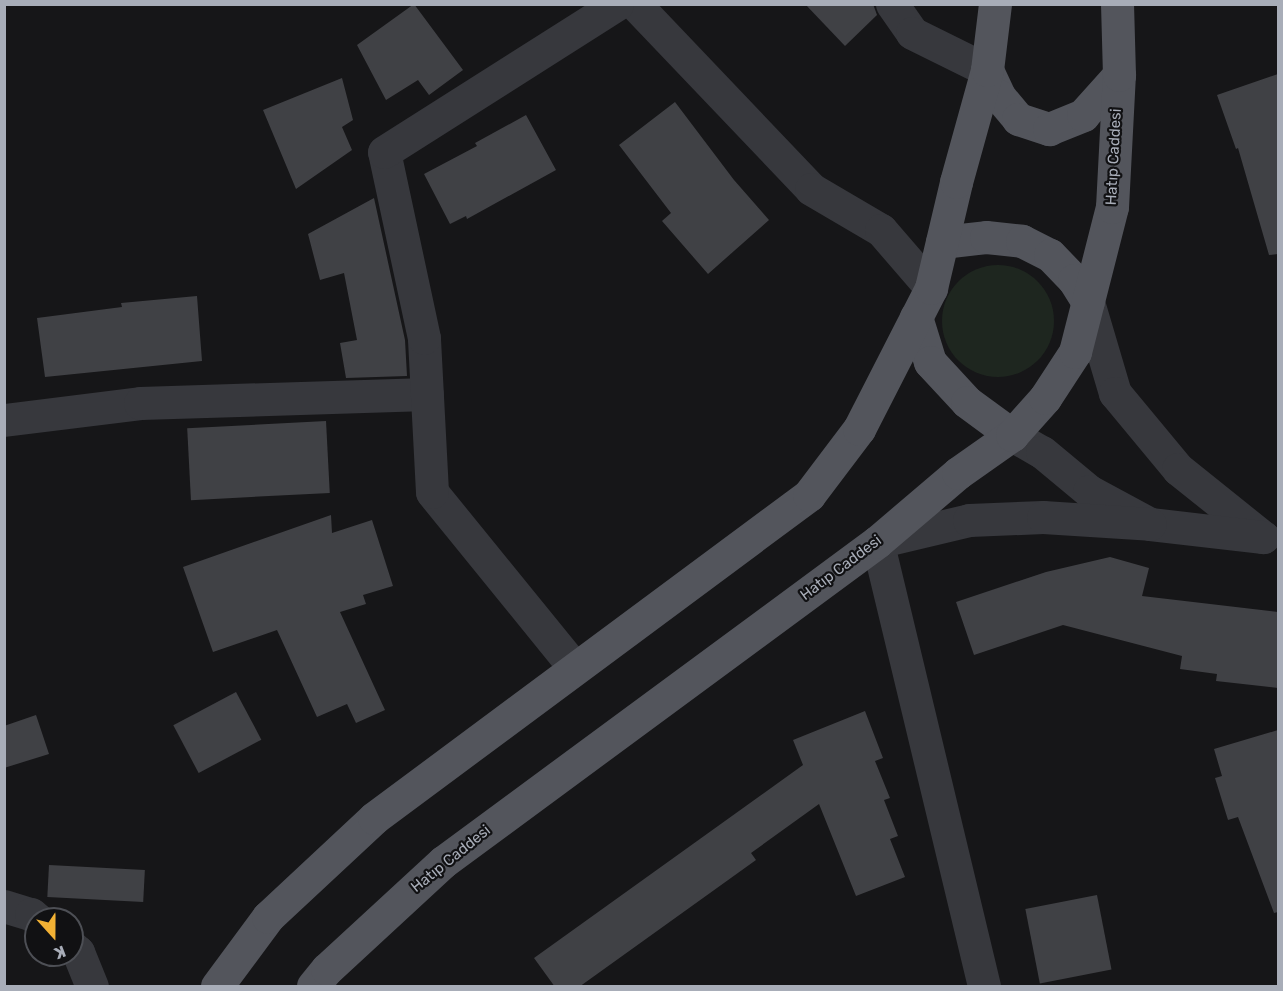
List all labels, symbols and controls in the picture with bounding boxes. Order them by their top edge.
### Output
street label: Hatıp Caddesi [1102,108,1126,206]
street label: Hatıp Caddesi [797,532,885,604]
street label: Hatıp Caddesi [408,822,494,896]
north arrow [24,907,84,967]
text: K [52,942,68,963]

